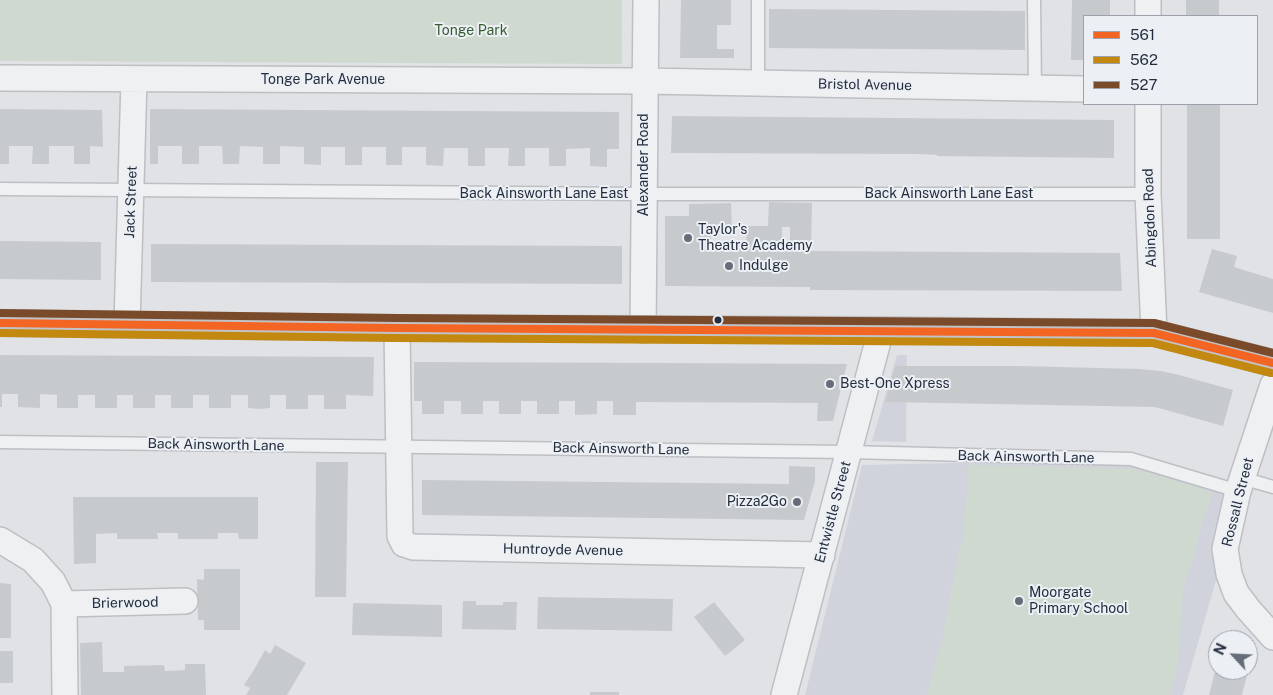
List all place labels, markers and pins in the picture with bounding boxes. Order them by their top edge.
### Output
place label: Taylor's Theatre Academy [698,222,812,254]
marker: Taylor's Theatre Academy [682,232,694,244]
place label: Indulge [739,258,788,274]
marker: Indulge [723,260,735,272]
unlabelled marker [713,315,723,325]
place label: Best-One Xpress [840,376,950,392]
marker: Best-One Xpress [824,378,836,390]
place label: Pizza2Go [727,494,787,510]
marker: Pizza2Go [791,496,803,508]
place label: Moorgate Primary School [1029,585,1128,618]
marker: Moorgate Primary School [1013,595,1025,607]

